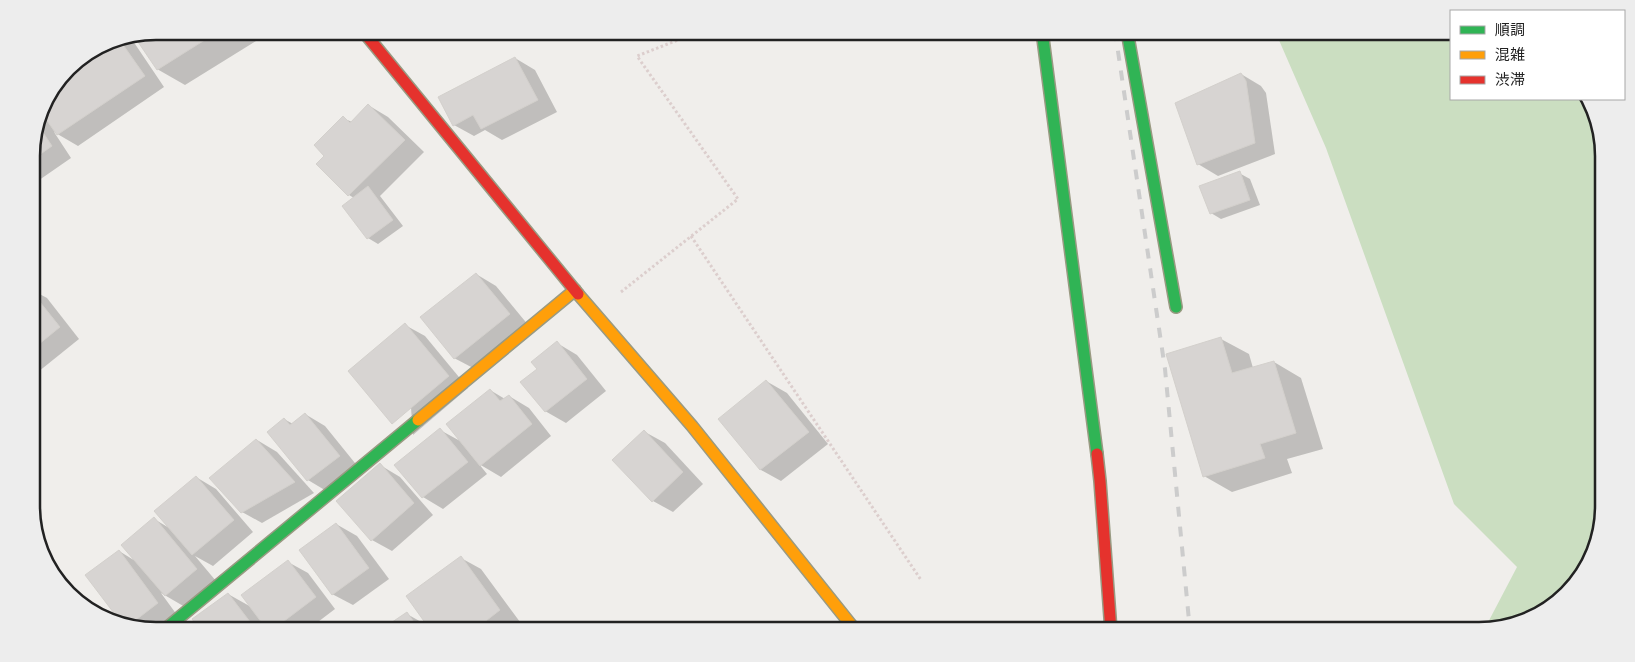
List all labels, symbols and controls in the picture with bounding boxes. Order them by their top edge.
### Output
legend [1450,10,1625,100]
text: 順調 [1495,20,1525,39]
text: 混雑 [1495,45,1525,64]
text: 渋滞 [1495,70,1525,89]

